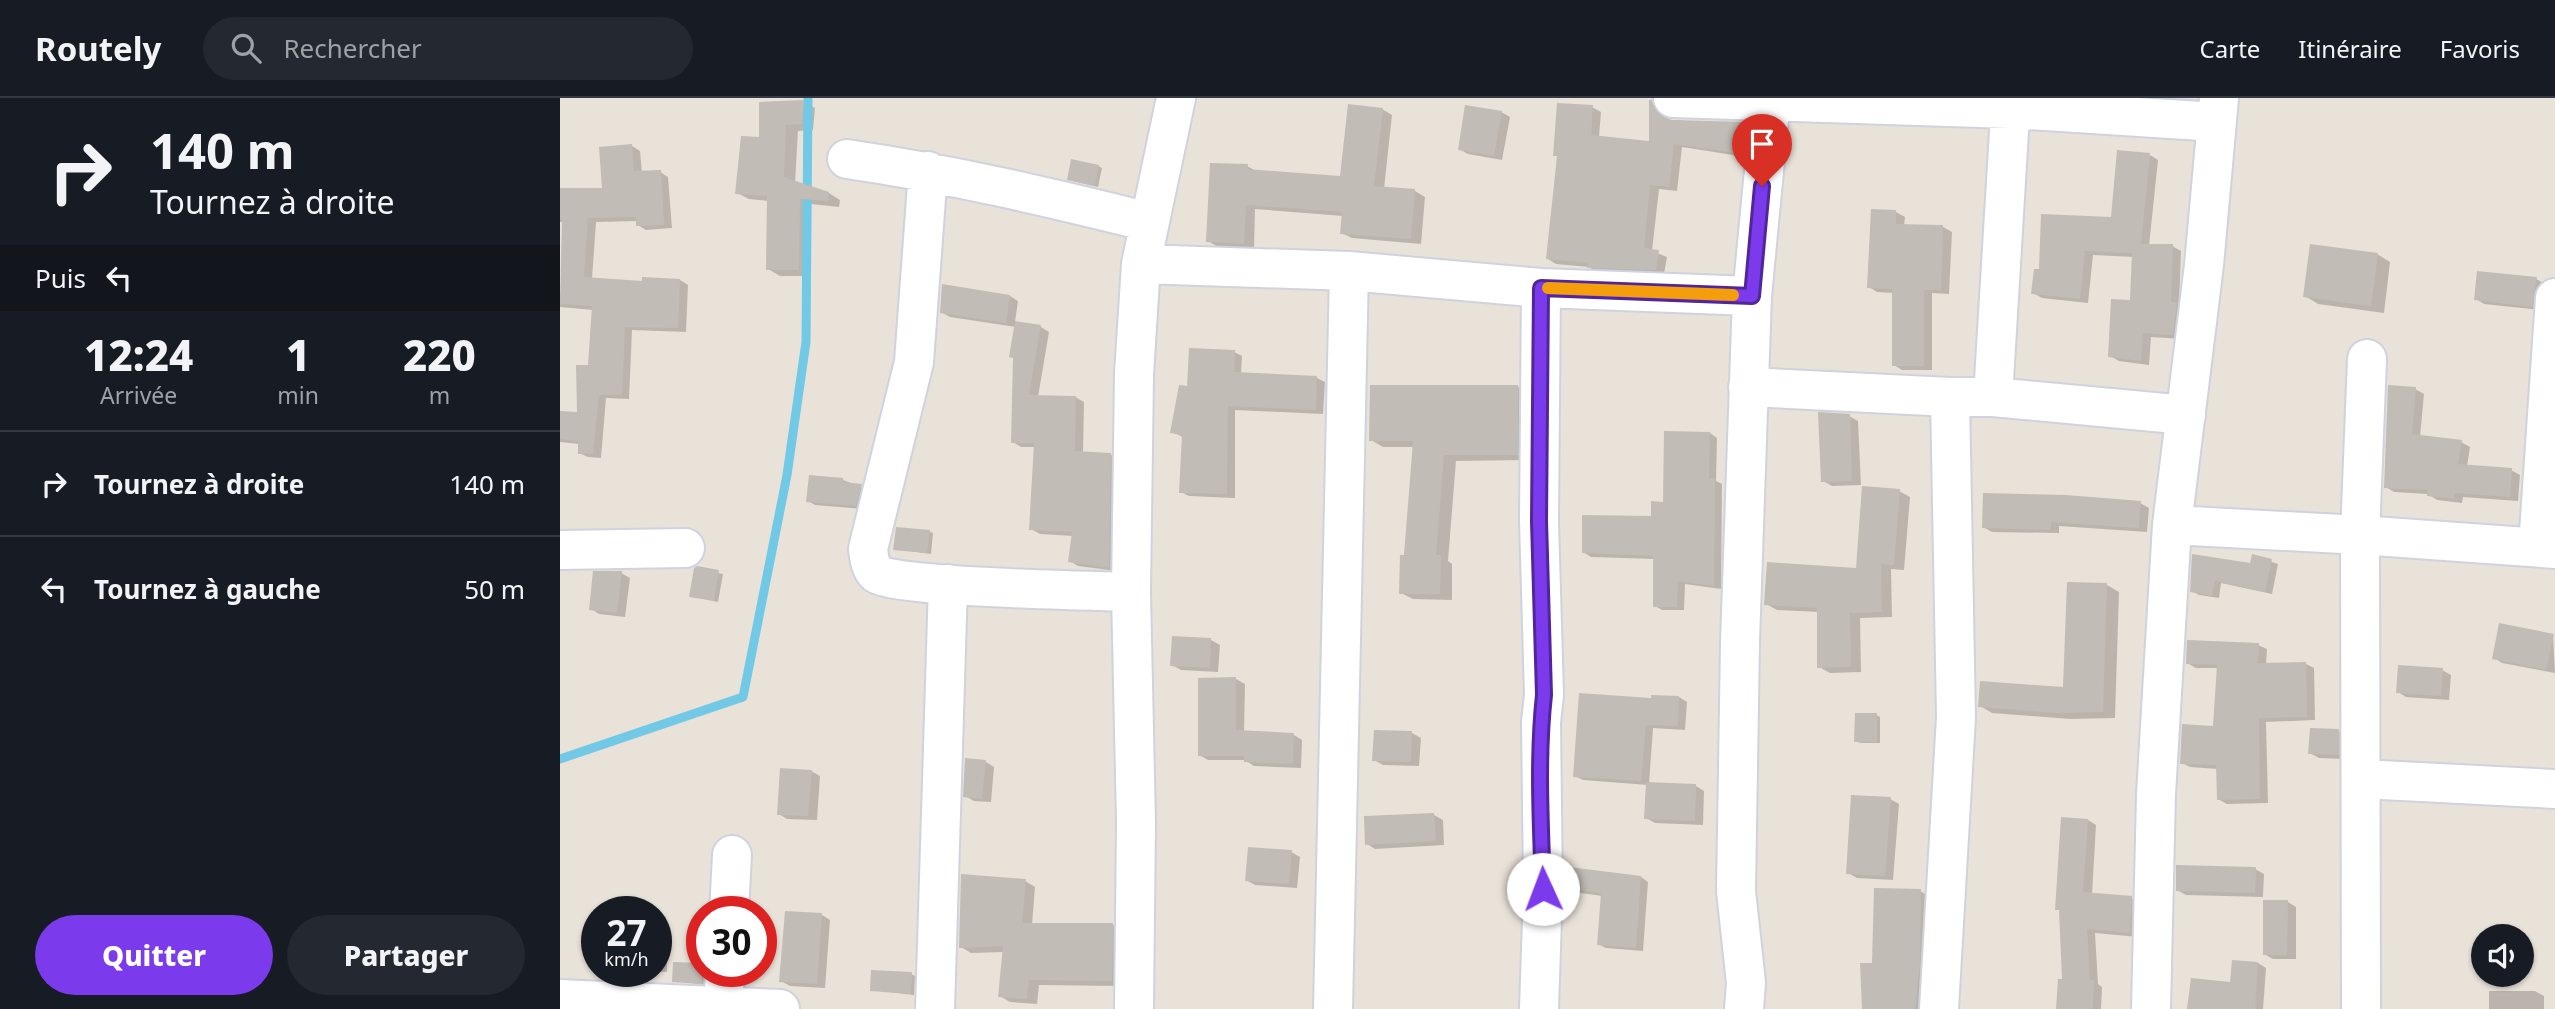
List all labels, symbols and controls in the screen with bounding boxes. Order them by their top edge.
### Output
search box [203,17,693,80]
text: Routely [35,26,161,71]
icon: search [227,29,265,67]
text: Rechercher [283,30,422,66]
text: Carte [2200,32,2260,65]
text: Itinéraire [2298,32,2402,65]
text: Favoris [2440,32,2520,65]
pin [1732,114,1792,186]
text: 140 m [150,117,295,183]
icon: arrive [1743,125,1781,163]
icon: right [35,126,126,217]
text: Tournez à droite [150,180,395,223]
icon: left [100,259,138,297]
text: Puis [35,260,86,296]
text: 12:24 [84,326,193,383]
text: 1 [286,326,310,383]
text: 220 [403,326,476,383]
text: Arrivée [100,379,177,411]
text: min [277,379,319,411]
text: m [429,379,450,411]
icon: right [35,465,73,503]
text: Tournez à droite [94,466,304,502]
text: 140 m [449,466,525,502]
icon: left [35,570,73,608]
text: Tournez à gauche [94,571,321,607]
text: 50 m [464,571,525,607]
position arrow [1506,852,1580,926]
speed limit sign: 30 [686,896,777,987]
text: 27 [606,909,647,956]
button: Quitter [35,915,273,995]
button: Partager [287,915,525,995]
map controls [2471,924,2534,987]
button: sound [2471,924,2534,987]
text: km/h [604,947,649,971]

